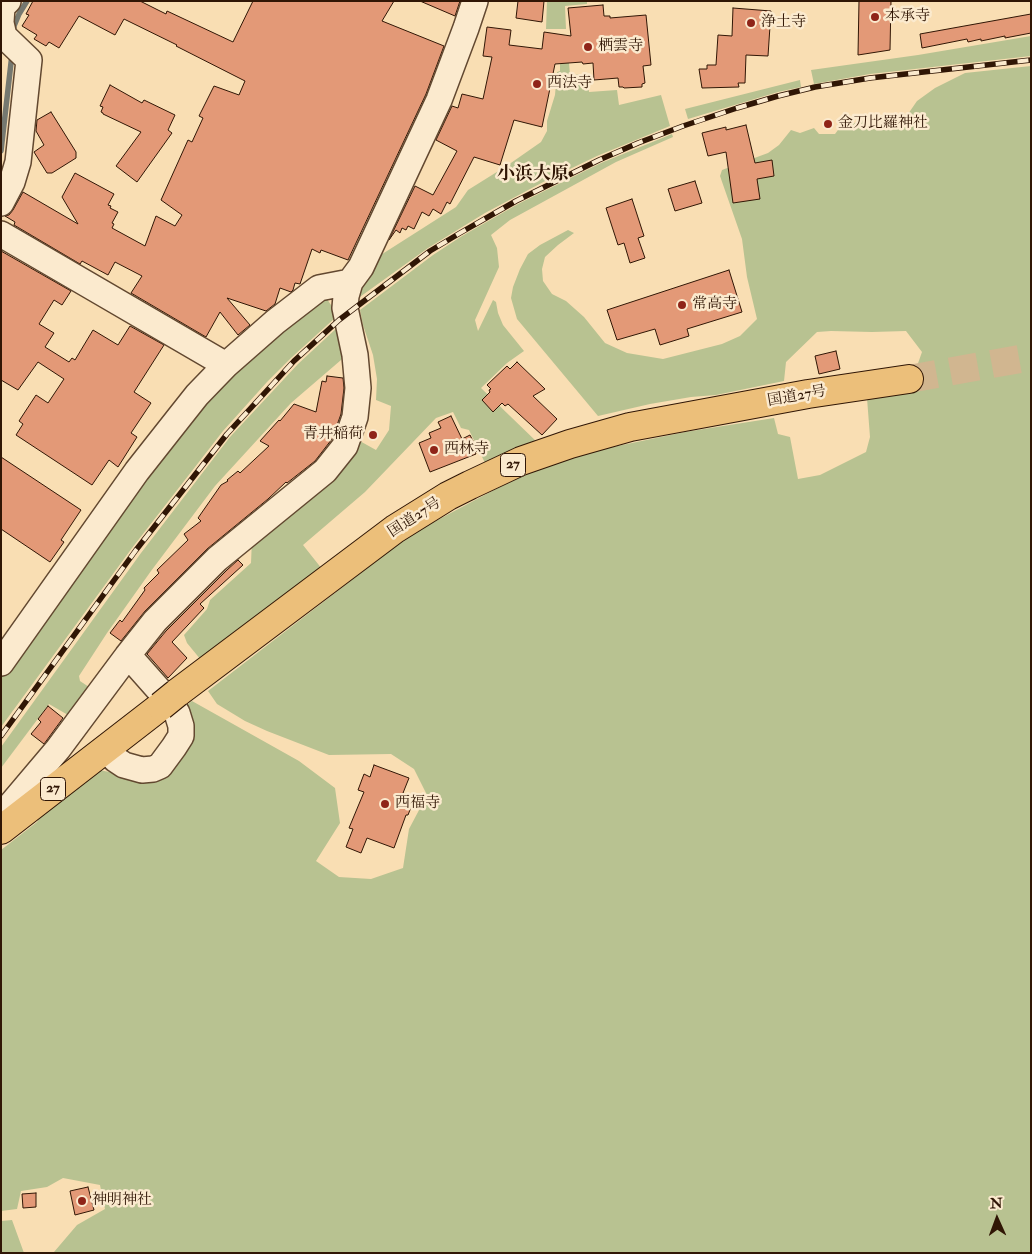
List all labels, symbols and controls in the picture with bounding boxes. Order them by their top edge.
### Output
place label: 本承寺 [885,8,930,26]
marker: 本承寺 [869,11,881,23]
place label: 浄土寺 [761,14,806,32]
marker: 浄土寺 [745,17,757,29]
place label: 栖雲寺 [598,38,643,56]
marker: 栖雲寺 [582,41,594,53]
place label: 西法寺 [547,75,592,93]
marker: 西法寺 [531,78,543,90]
place label: 金刀比羅神社 [838,115,928,133]
marker: 金刀比羅神社 [822,118,834,130]
district label: 小浜大原 [497,164,569,186]
place label: 常高寺 [692,296,737,314]
marker: 常高寺 [676,299,688,311]
street label: 国道27号 [766,383,828,411]
place label: 青井稲荷 [303,426,363,444]
marker: 青井稲荷 [367,429,379,441]
place label: 西林寺 [444,441,489,459]
marker: 西林寺 [428,444,440,456]
road number: 27 [500,454,526,476]
street label: 国道27号 [385,494,445,542]
road number: 27 [40,778,66,801]
place label: 西福寺 [395,795,440,813]
marker: 西福寺 [379,798,391,810]
place label: 神明神社 [92,1192,152,1210]
north arrow [972,1194,1022,1244]
marker: 神明神社 [76,1195,88,1207]
text: N [990,1195,1003,1212]

